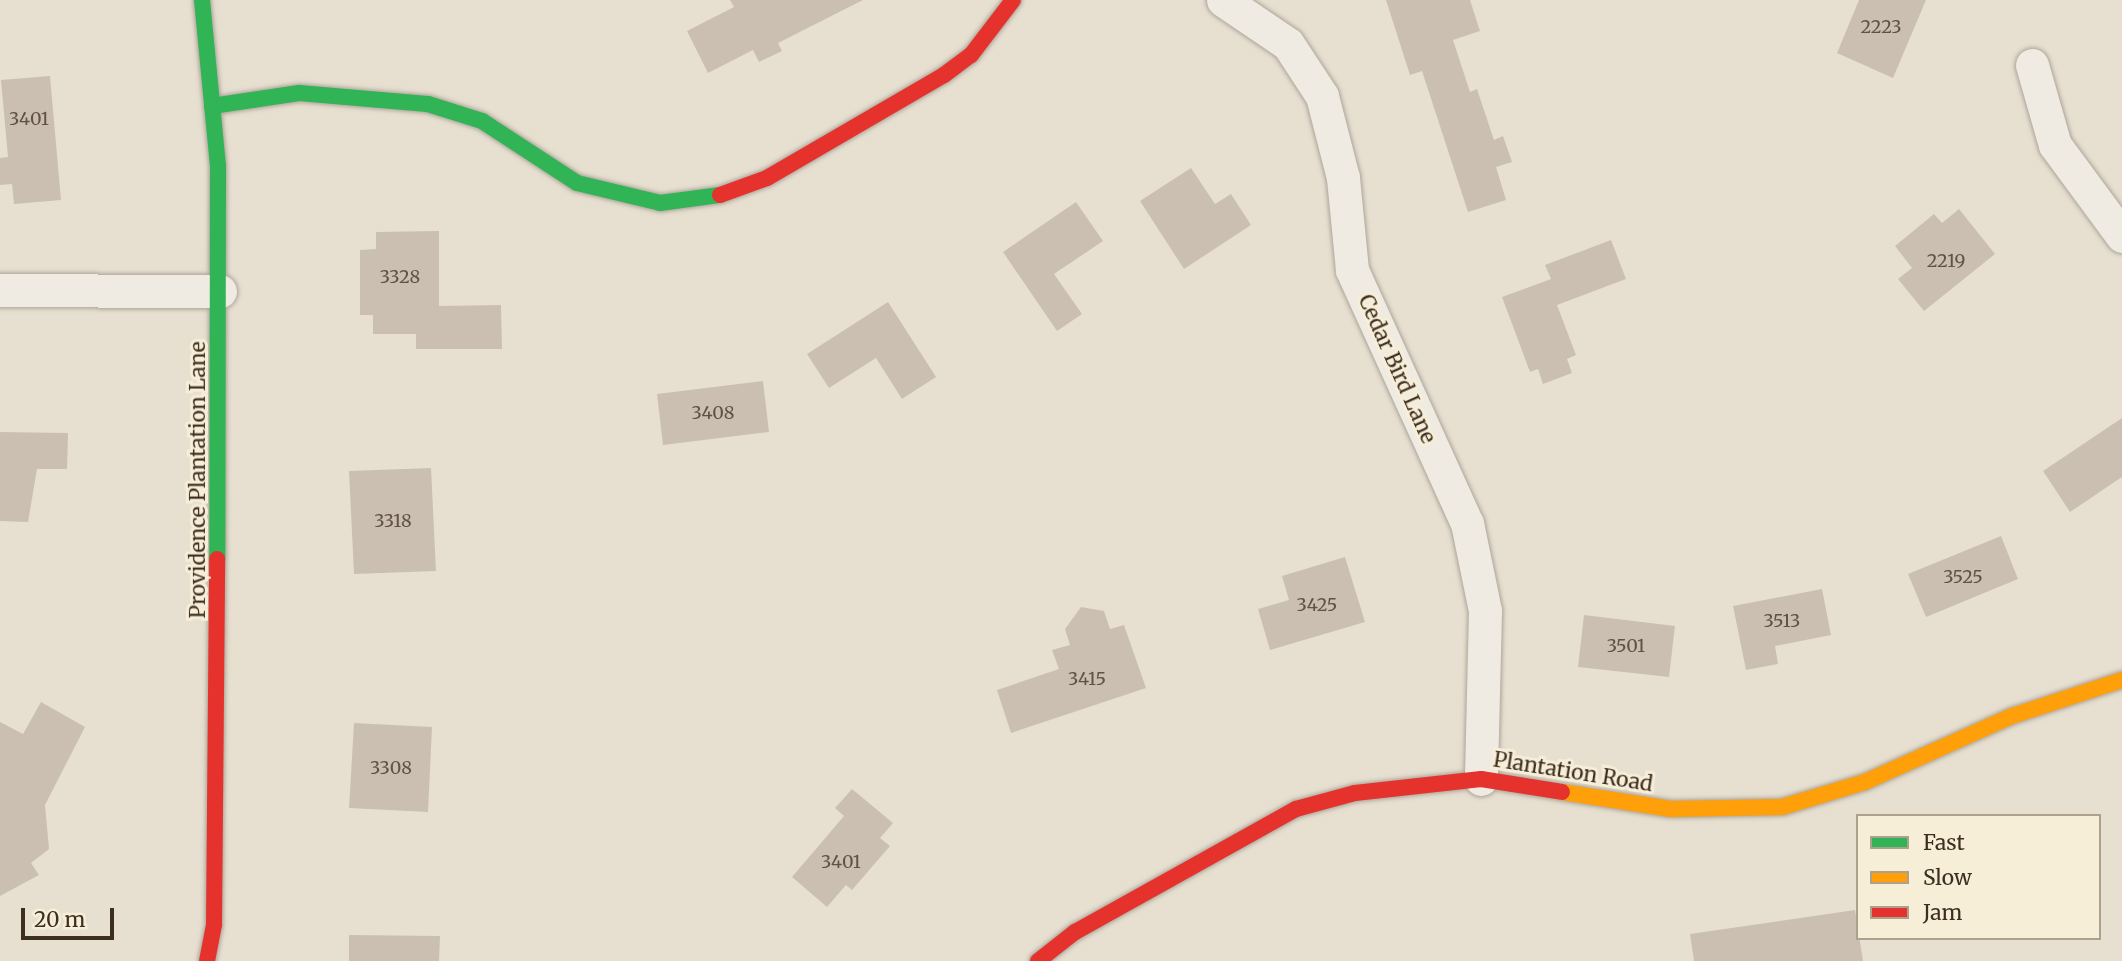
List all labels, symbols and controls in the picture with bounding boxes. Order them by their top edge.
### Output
house number: 2223 [1860,16,1902,38]
house number: 3401 [9,108,49,130]
house number: 2219 [1927,250,1965,272]
house number: 3328 [380,266,420,288]
street label: Cedar Bird Lane [1353,291,1441,447]
street label: Providence Plantation Lane [185,341,211,619]
house number: 3408 [691,402,735,424]
house number: 3318 [374,510,412,532]
house number: 3525 [1943,566,1983,588]
house number: 3425 [1297,594,1337,616]
house number: 3513 [1764,610,1800,632]
house number: 3501 [1607,635,1645,657]
house number: 3415 [1068,668,1106,690]
street label: Plantation Road [1491,747,1655,797]
house number: 3308 [370,757,412,779]
legend [1856,814,2101,940]
text: Fast [1923,829,1965,856]
house number: 3401 [821,851,861,873]
text: Slow [1923,864,1972,891]
scale bar [24,894,117,938]
text: Jam [1923,899,1962,926]
text: 20 m [34,906,85,933]

